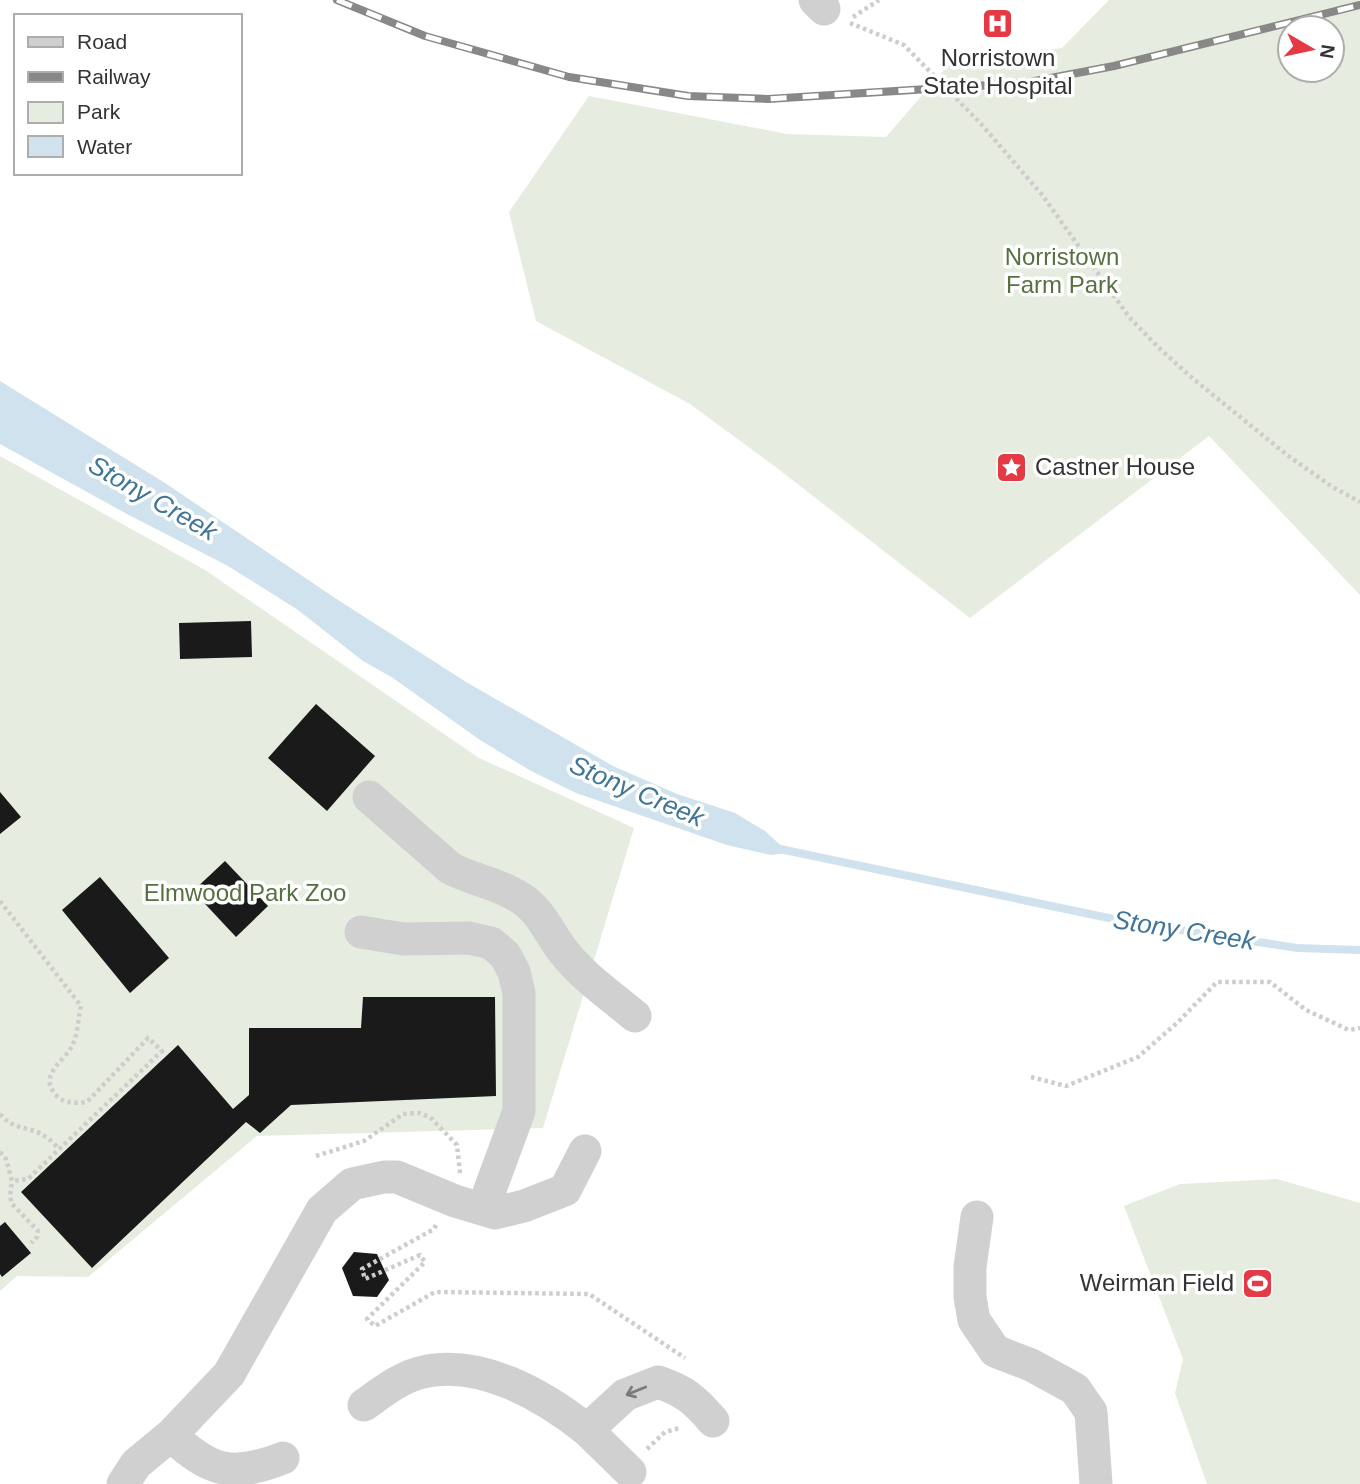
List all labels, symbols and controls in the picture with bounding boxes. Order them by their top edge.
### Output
hospital icon: Norristown State Hospital [981,7,1015,41]
legend [14,14,242,175]
north arrow [1276,14,1346,84]
text: Road [77,30,127,53]
text: N [1316,43,1339,60]
place label: Norristown State Hospital [923,44,1073,99]
text: Railway [77,65,151,88]
text: Park [77,100,121,123]
text: Water [77,135,132,158]
park label: Norristown Farm Park [1005,243,1119,298]
water label: Stony Creek [84,449,224,548]
place icon: Castner House [995,450,1029,484]
place label: Castner House [1035,453,1195,480]
water label: Stony Creek [565,749,711,834]
park label: Elmwood Park Zoo [144,879,346,906]
water label: Stony Creek [1111,904,1259,956]
sports icon: Weirman Field [1240,1266,1274,1300]
place label: Weirman Field [1080,1269,1234,1296]
one-way arrow [626,1385,648,1398]

